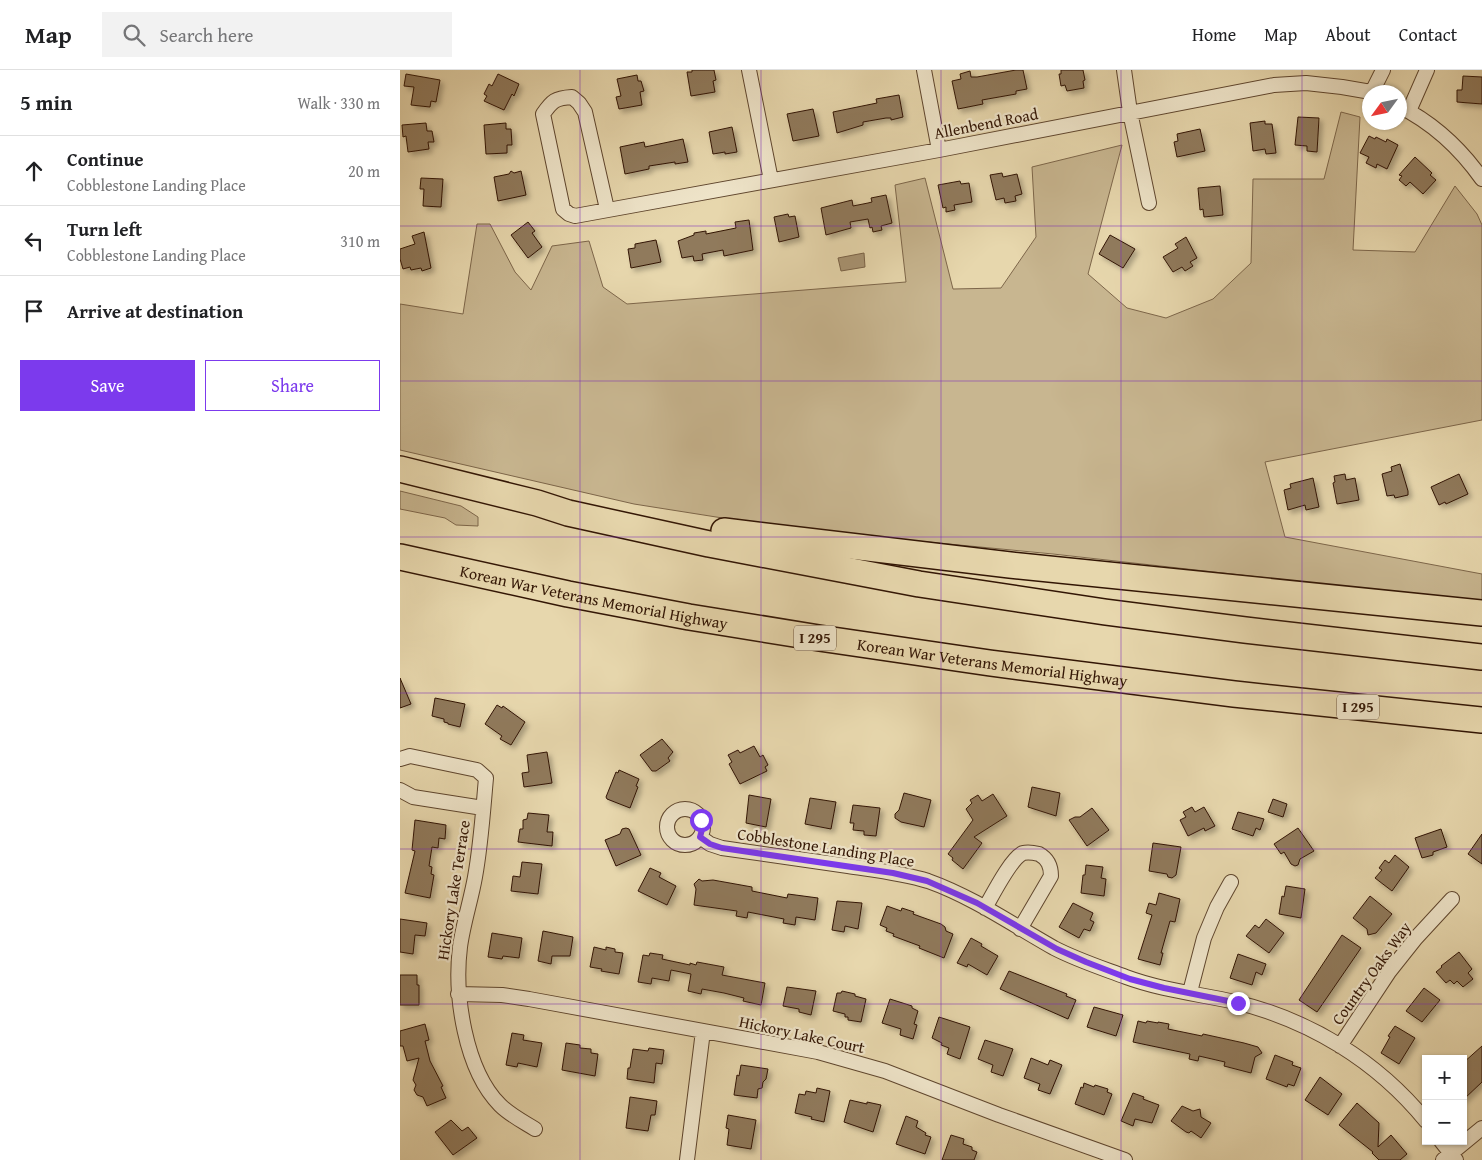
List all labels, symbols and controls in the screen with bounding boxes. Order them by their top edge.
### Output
search box [102,12,452,57]
text: Map [25,17,72,52]
icon: search [120,21,148,49]
text: Search here [160,21,253,49]
text: Home [1192,21,1236,48]
text: Map [1264,21,1297,48]
text: About [1325,21,1371,48]
text: Contact [1399,21,1457,48]
north arrow [1362,85,1407,130]
text: 5 min [20,87,72,118]
text: Walk · 330 m [297,91,380,115]
street label: Allenbend Road [932,101,1041,145]
text: Continue [67,145,144,173]
icon: ahead [20,157,48,185]
text: 20 m [348,159,380,183]
text: Cobblestone Landing Place [67,173,246,197]
text: Turn left [67,215,142,243]
icon: left [20,227,48,255]
text: 310 m [340,229,380,253]
text: Cobblestone Landing Place [67,243,246,267]
icon: arrive [20,297,48,325]
text: Arrive at destination [67,297,243,325]
button: Save [20,360,195,411]
button: Share [205,360,380,411]
street label: Korean War Veterans Memorial Highway [458,559,730,635]
road number: I 295 [794,626,836,650]
street label: Korean War Veterans Memorial Highway [856,632,1129,692]
road number: I 295 [1337,694,1379,720]
route start [690,809,713,832]
street label: Hickory Lake Terrace [430,818,476,962]
street label: Cobblestone Landing Place [736,821,916,873]
street label: Country Oaks Way [1325,917,1417,1029]
route end [1227,992,1250,1015]
street label: Hickory Lake Court [737,1009,867,1059]
map controls [1422,1055,1467,1145]
button: + [1422,1055,1467,1100]
button: − [1422,1100,1467,1145]

